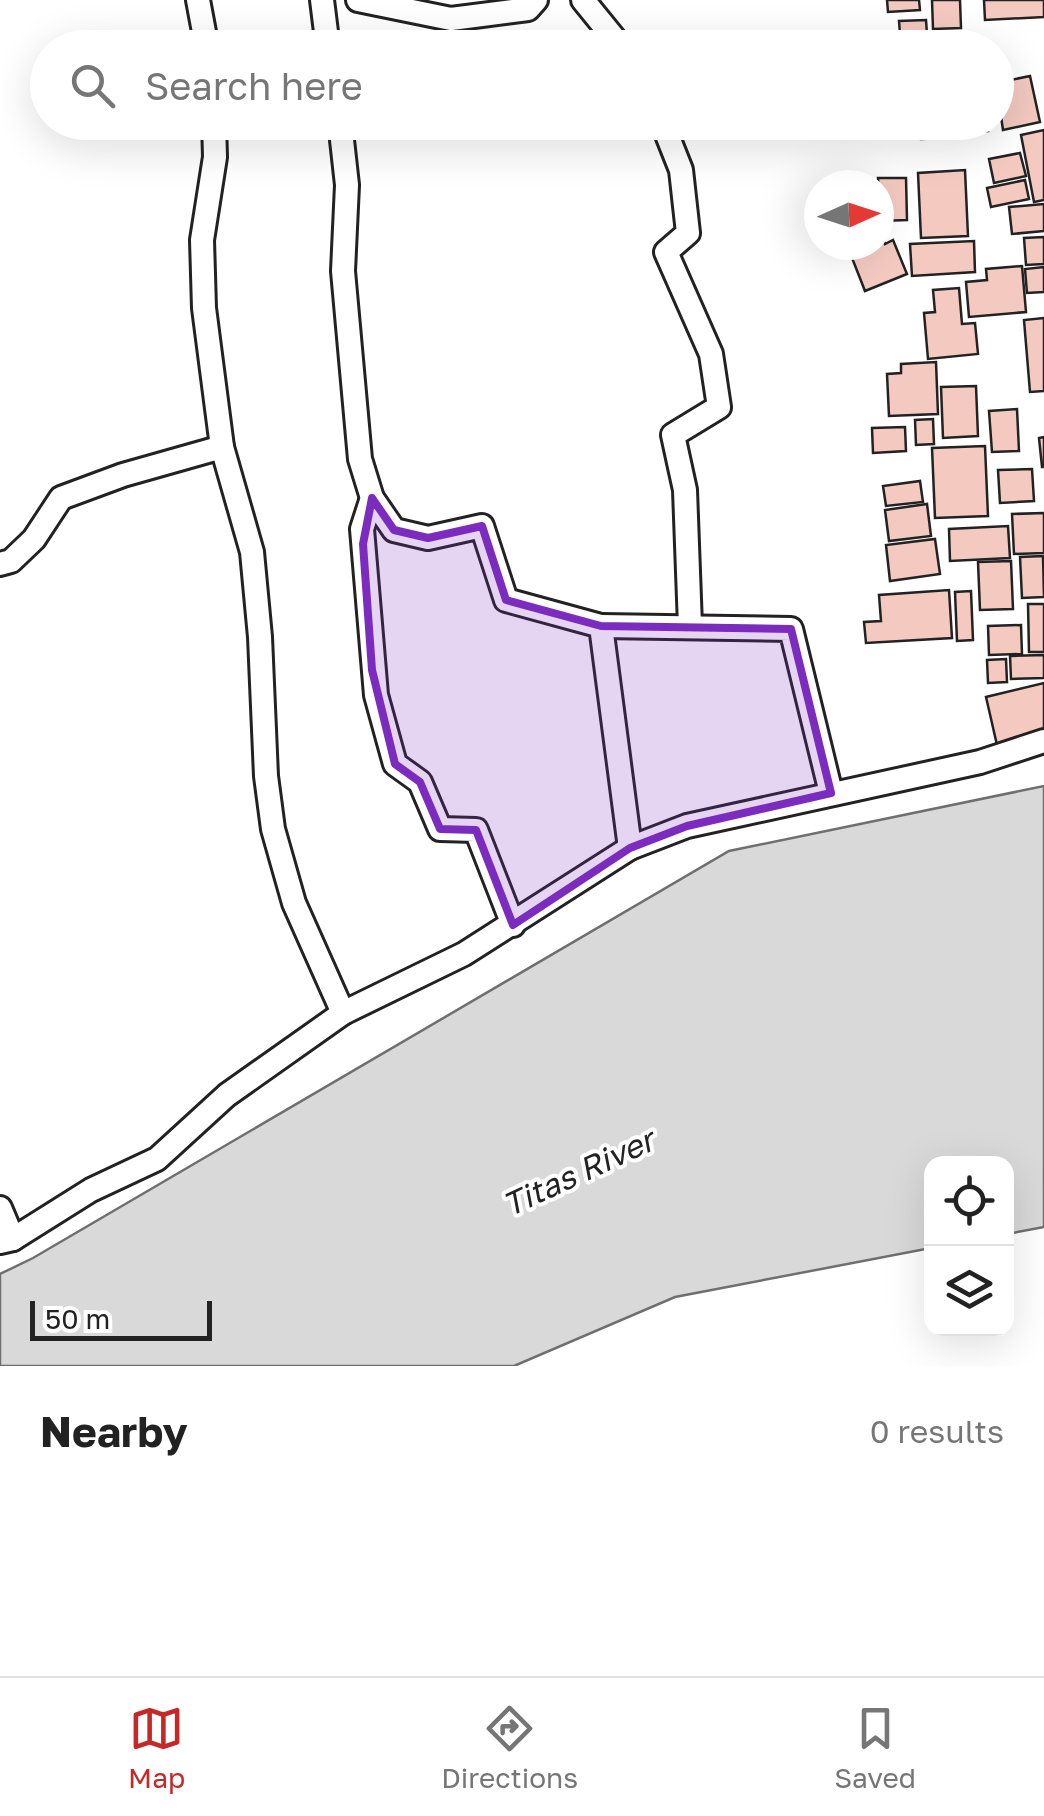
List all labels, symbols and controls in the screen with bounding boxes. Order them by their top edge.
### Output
search box [30,30,1014,140]
icon: search [65,58,120,113]
text: Search here [145,63,363,108]
north arrow [804,170,894,260]
water label: Titas River [496,1118,664,1224]
map controls [924,1156,1014,1336]
button: locate [924,1156,1014,1246]
button: layers [924,1246,1014,1336]
scale bar [30,1296,212,1340]
text: 50 m [45,1302,110,1335]
text: Nearby [40,1406,188,1456]
text: 0 results [870,1412,1004,1450]
tab: Map [128,1701,185,1794]
tab: Directions [441,1701,578,1794]
tab: Saved [834,1701,916,1794]

